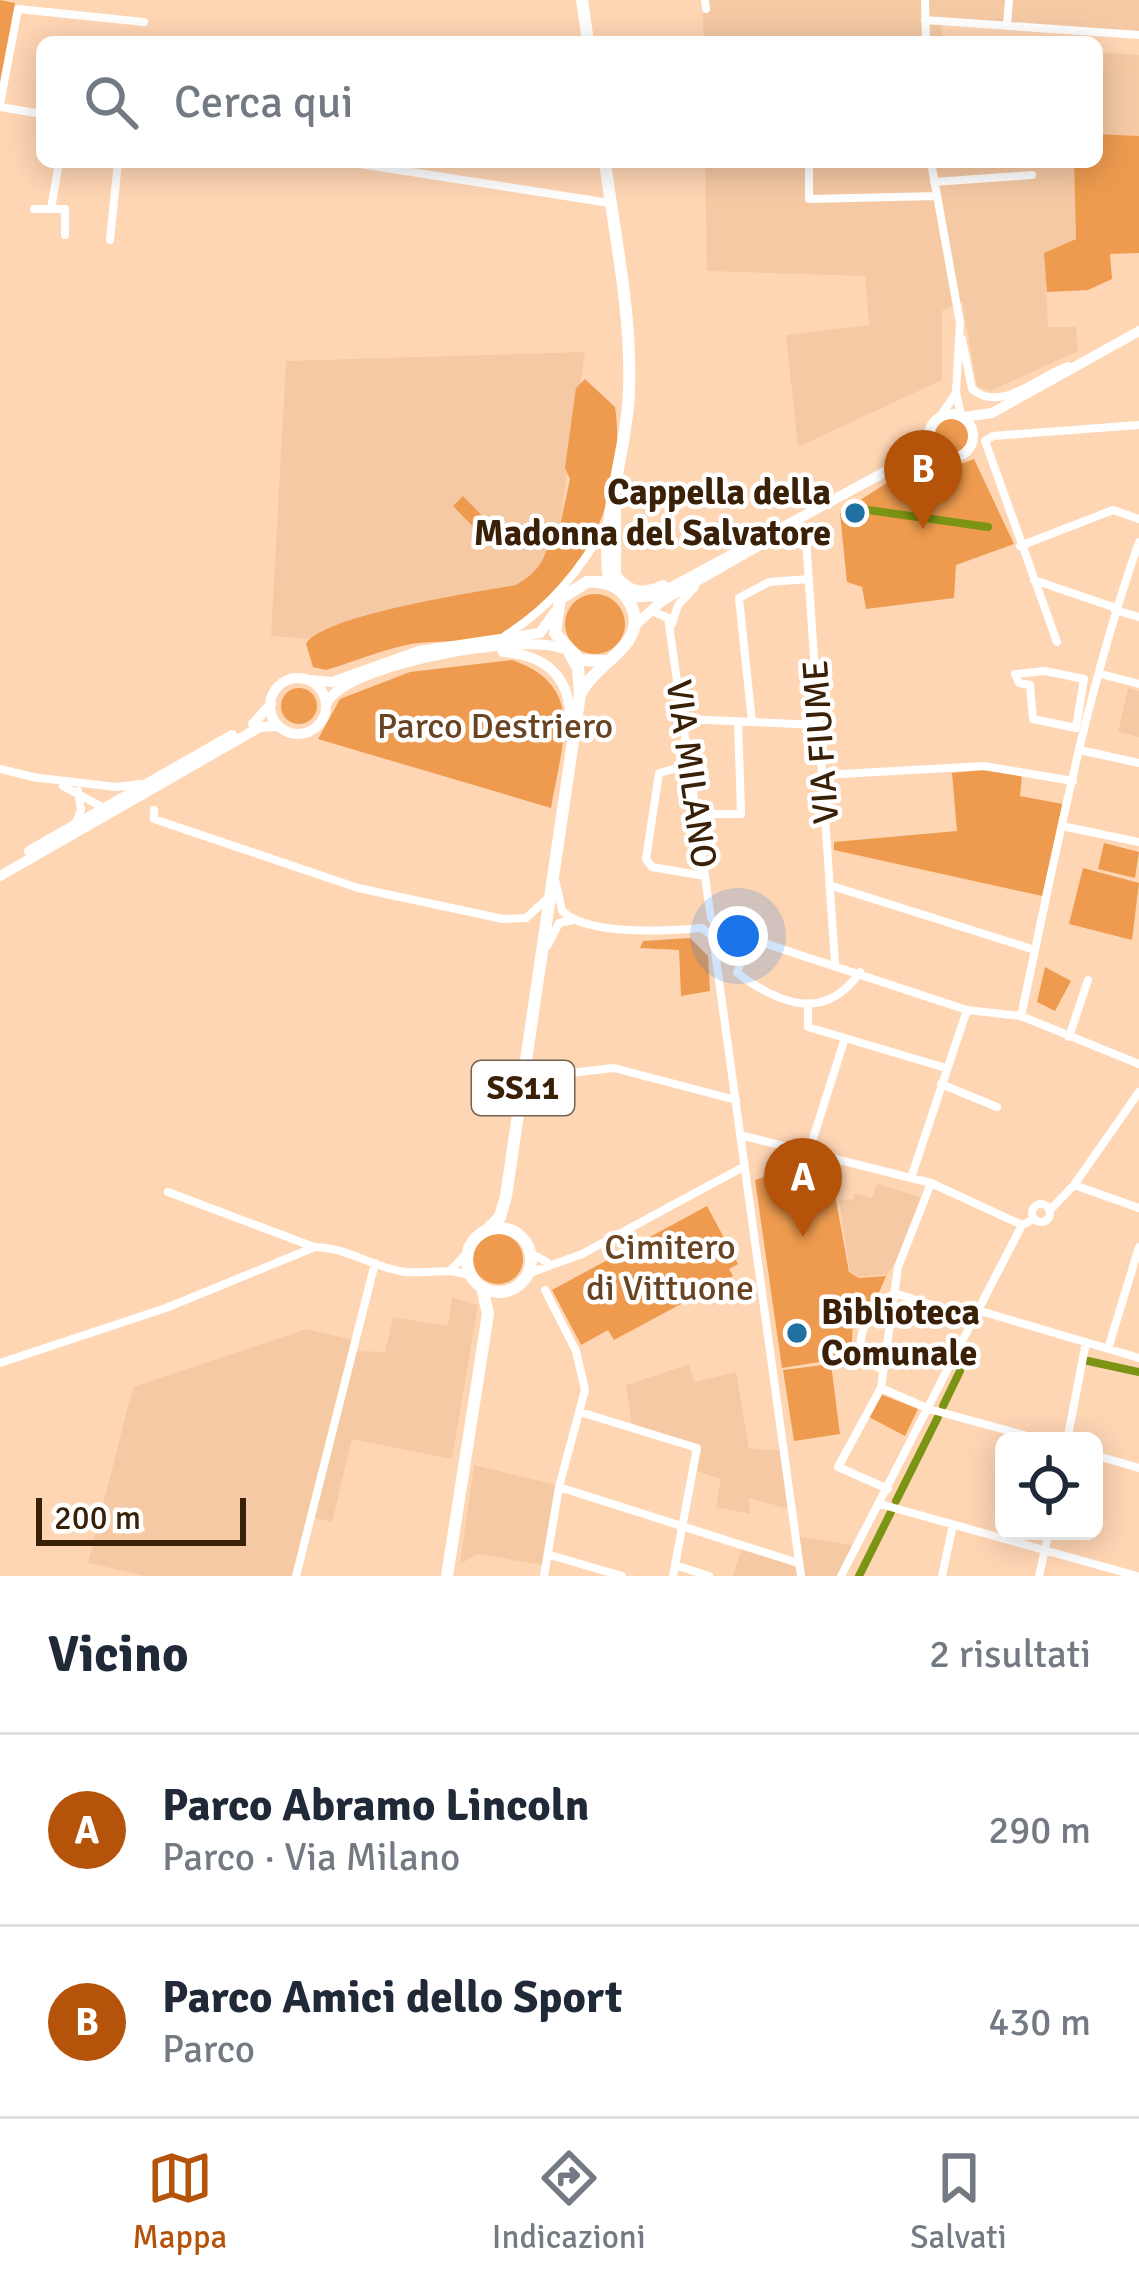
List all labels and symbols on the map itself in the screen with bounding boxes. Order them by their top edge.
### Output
pin: B [884,430,962,529]
place label: Cappella della Madonna del Salvatore [474,470,831,556]
marker: Cappella della Madonna del Salvatore [842,500,868,526]
street label: VIA FIUME [793,659,849,825]
street label: VIA MILANO [656,677,726,871]
park label: Parco Destriero [377,704,613,749]
your location [708,906,768,966]
road number: SS11 [472,1061,574,1115]
pin: A [764,1138,842,1237]
park label: Cimitero di Vittuone [586,1225,754,1311]
place label: Biblioteca Comunale [821,1290,980,1376]
marker: Biblioteca Comunale [784,1320,810,1346]
scale bar [36,1492,246,1545]

